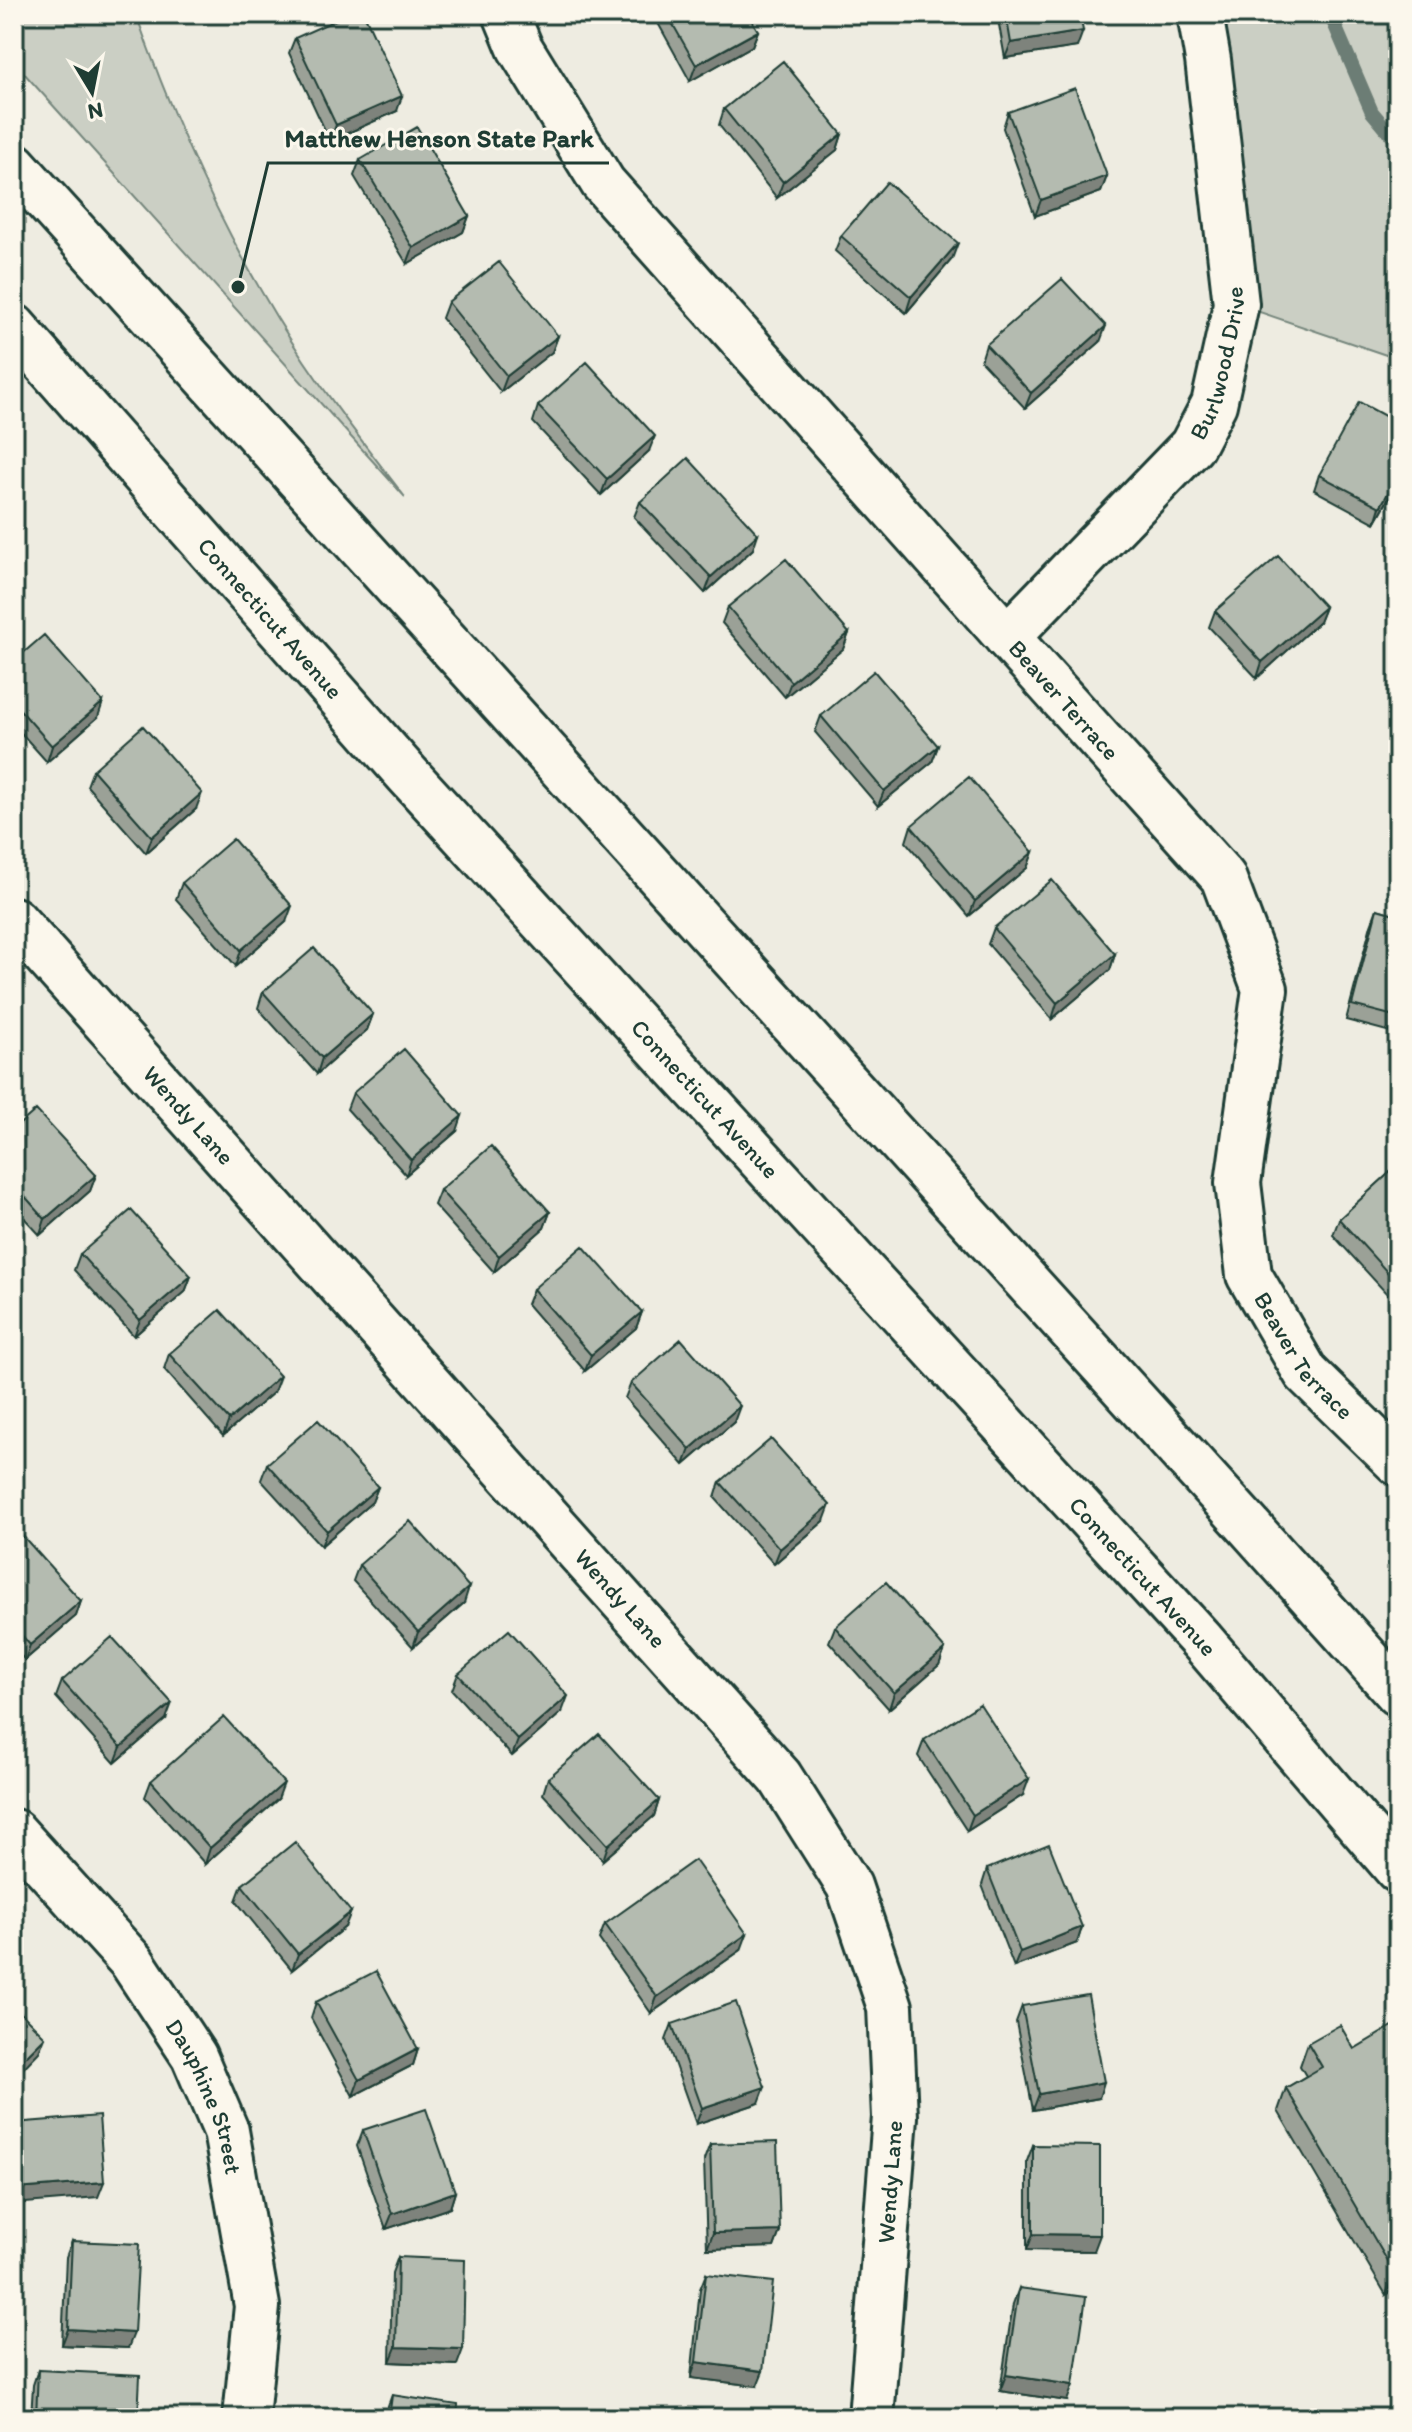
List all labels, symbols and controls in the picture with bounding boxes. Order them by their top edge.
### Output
north arrow [52,52,132,132]
text: N [86,97,105,126]
callout: Matthew Henson State Park [268,113,609,163]
text: Matthew Henson State Park [284,122,594,154]
street label: Burlwood Drive [1183,285,1250,445]
street label: Connecticut Avenue [192,531,349,705]
street label: Beaver Terrace [1003,634,1126,766]
street label: Connecticut Avenue [625,1013,785,1184]
street label: Wendy Lane [137,1059,241,1171]
street label: Beaver Terrace [1248,1287,1360,1425]
street label: Connecticut Avenue [1063,1491,1223,1662]
street label: Wendy Lane [569,1542,673,1654]
street label: Dauphine Street [159,2013,248,2176]
street label: Wendy Lane [871,2119,908,2245]

